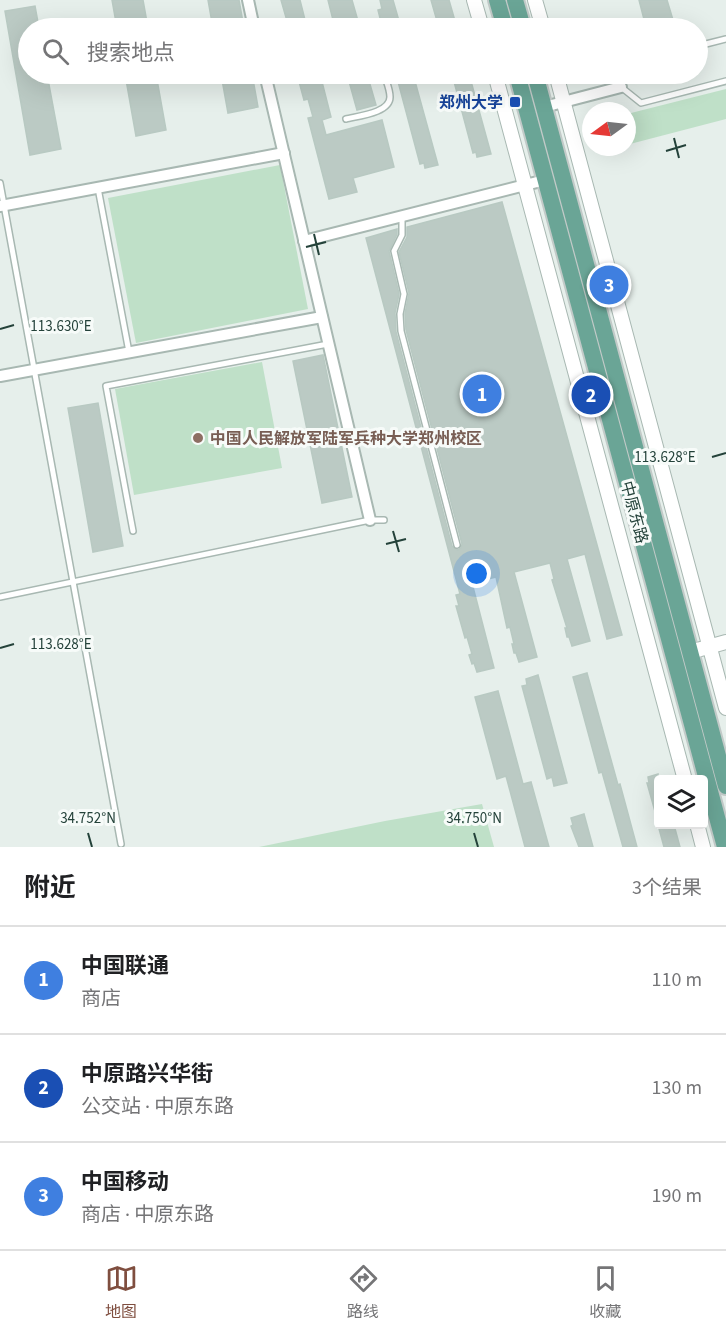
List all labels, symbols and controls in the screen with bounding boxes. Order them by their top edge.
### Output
search box [18,18,708,84]
icon: search [39,35,72,68]
text: 搜索地点 [87,37,175,69]
place label: 郑州大学 [439,92,503,114]
marker: 郑州大学 [508,95,522,109]
north arrow [582,102,636,156]
pin: 3 [590,262,628,308]
text: 113.630°E [30,316,92,337]
pin: 1 [462,372,502,416]
pin: 2 [572,372,610,418]
place label: 中国人民解放军陆军兵种大学郑州校区 [210,428,482,450]
marker: 中国人民解放军陆军兵种大学郑州校区 [191,431,205,445]
text: 113.628°E [634,447,696,468]
street label: 中原东路 [615,478,653,546]
your location [462,559,491,588]
text: 113.628°E [30,634,92,655]
map controls [654,775,708,829]
button: layers [654,775,708,829]
text: 34.752°N [60,808,116,829]
text: 34.750°N [446,808,502,829]
text: 附近 [24,869,76,906]
text: 3个结果 [632,874,702,902]
text: 中国联通 [81,950,169,982]
text: 1 [38,966,49,994]
text: 110 m [652,966,702,994]
text: 商店 [81,985,121,1013]
text: 中原路兴华街 [81,1058,213,1090]
text: 2 [38,1074,49,1102]
text: 130 m [652,1074,702,1102]
text: 公交站 · 中原东路 [81,1093,234,1121]
text: 中国移动 [81,1166,169,1198]
text: 3 [38,1182,49,1210]
text: 190 m [652,1182,702,1210]
text: 商店 · 中原东路 [81,1201,214,1229]
tab: 地图 [105,1262,138,1323]
tab: 路线 [347,1262,380,1323]
tab: 收藏 [589,1262,622,1323]

